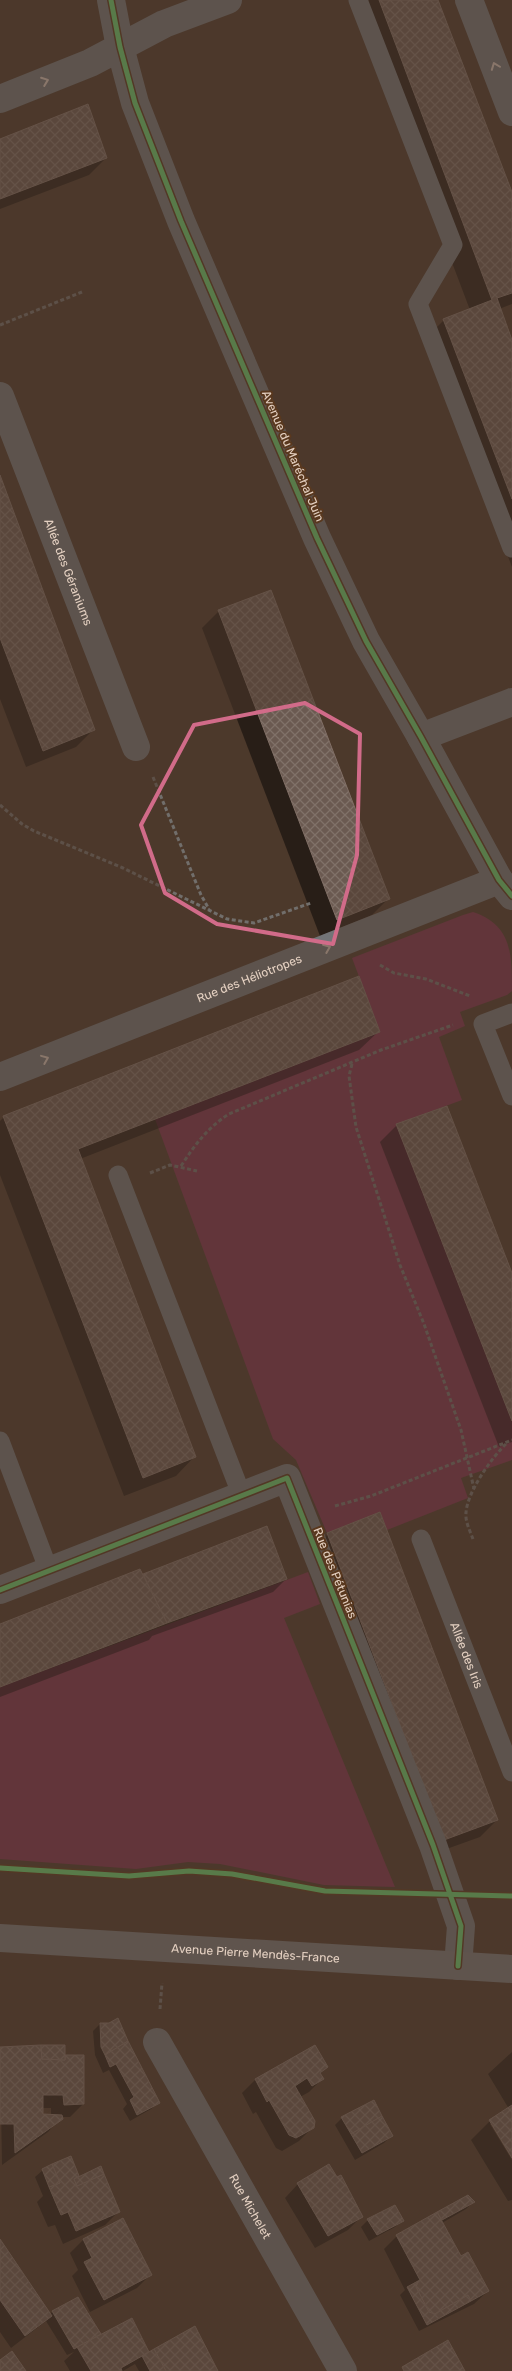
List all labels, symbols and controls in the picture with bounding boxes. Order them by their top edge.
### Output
one-way arrow [490,63,500,71]
one-way arrow [41,77,49,87]
street label: Avenue du Maréchal Juin [259,388,327,524]
street label: Allée des Géraniums [41,517,95,628]
one-way arrow [322,944,331,955]
street label: Rue des Héliotropes [195,952,304,1006]
one-way arrow [40,1055,49,1066]
street label: Rue des Pétunias [310,1525,360,1621]
street label: Allée des Iris [447,1620,486,1691]
street label: Avenue Pierre Mendès-France [171,1941,340,1966]
street label: Rue Michelet [226,2172,274,2242]

